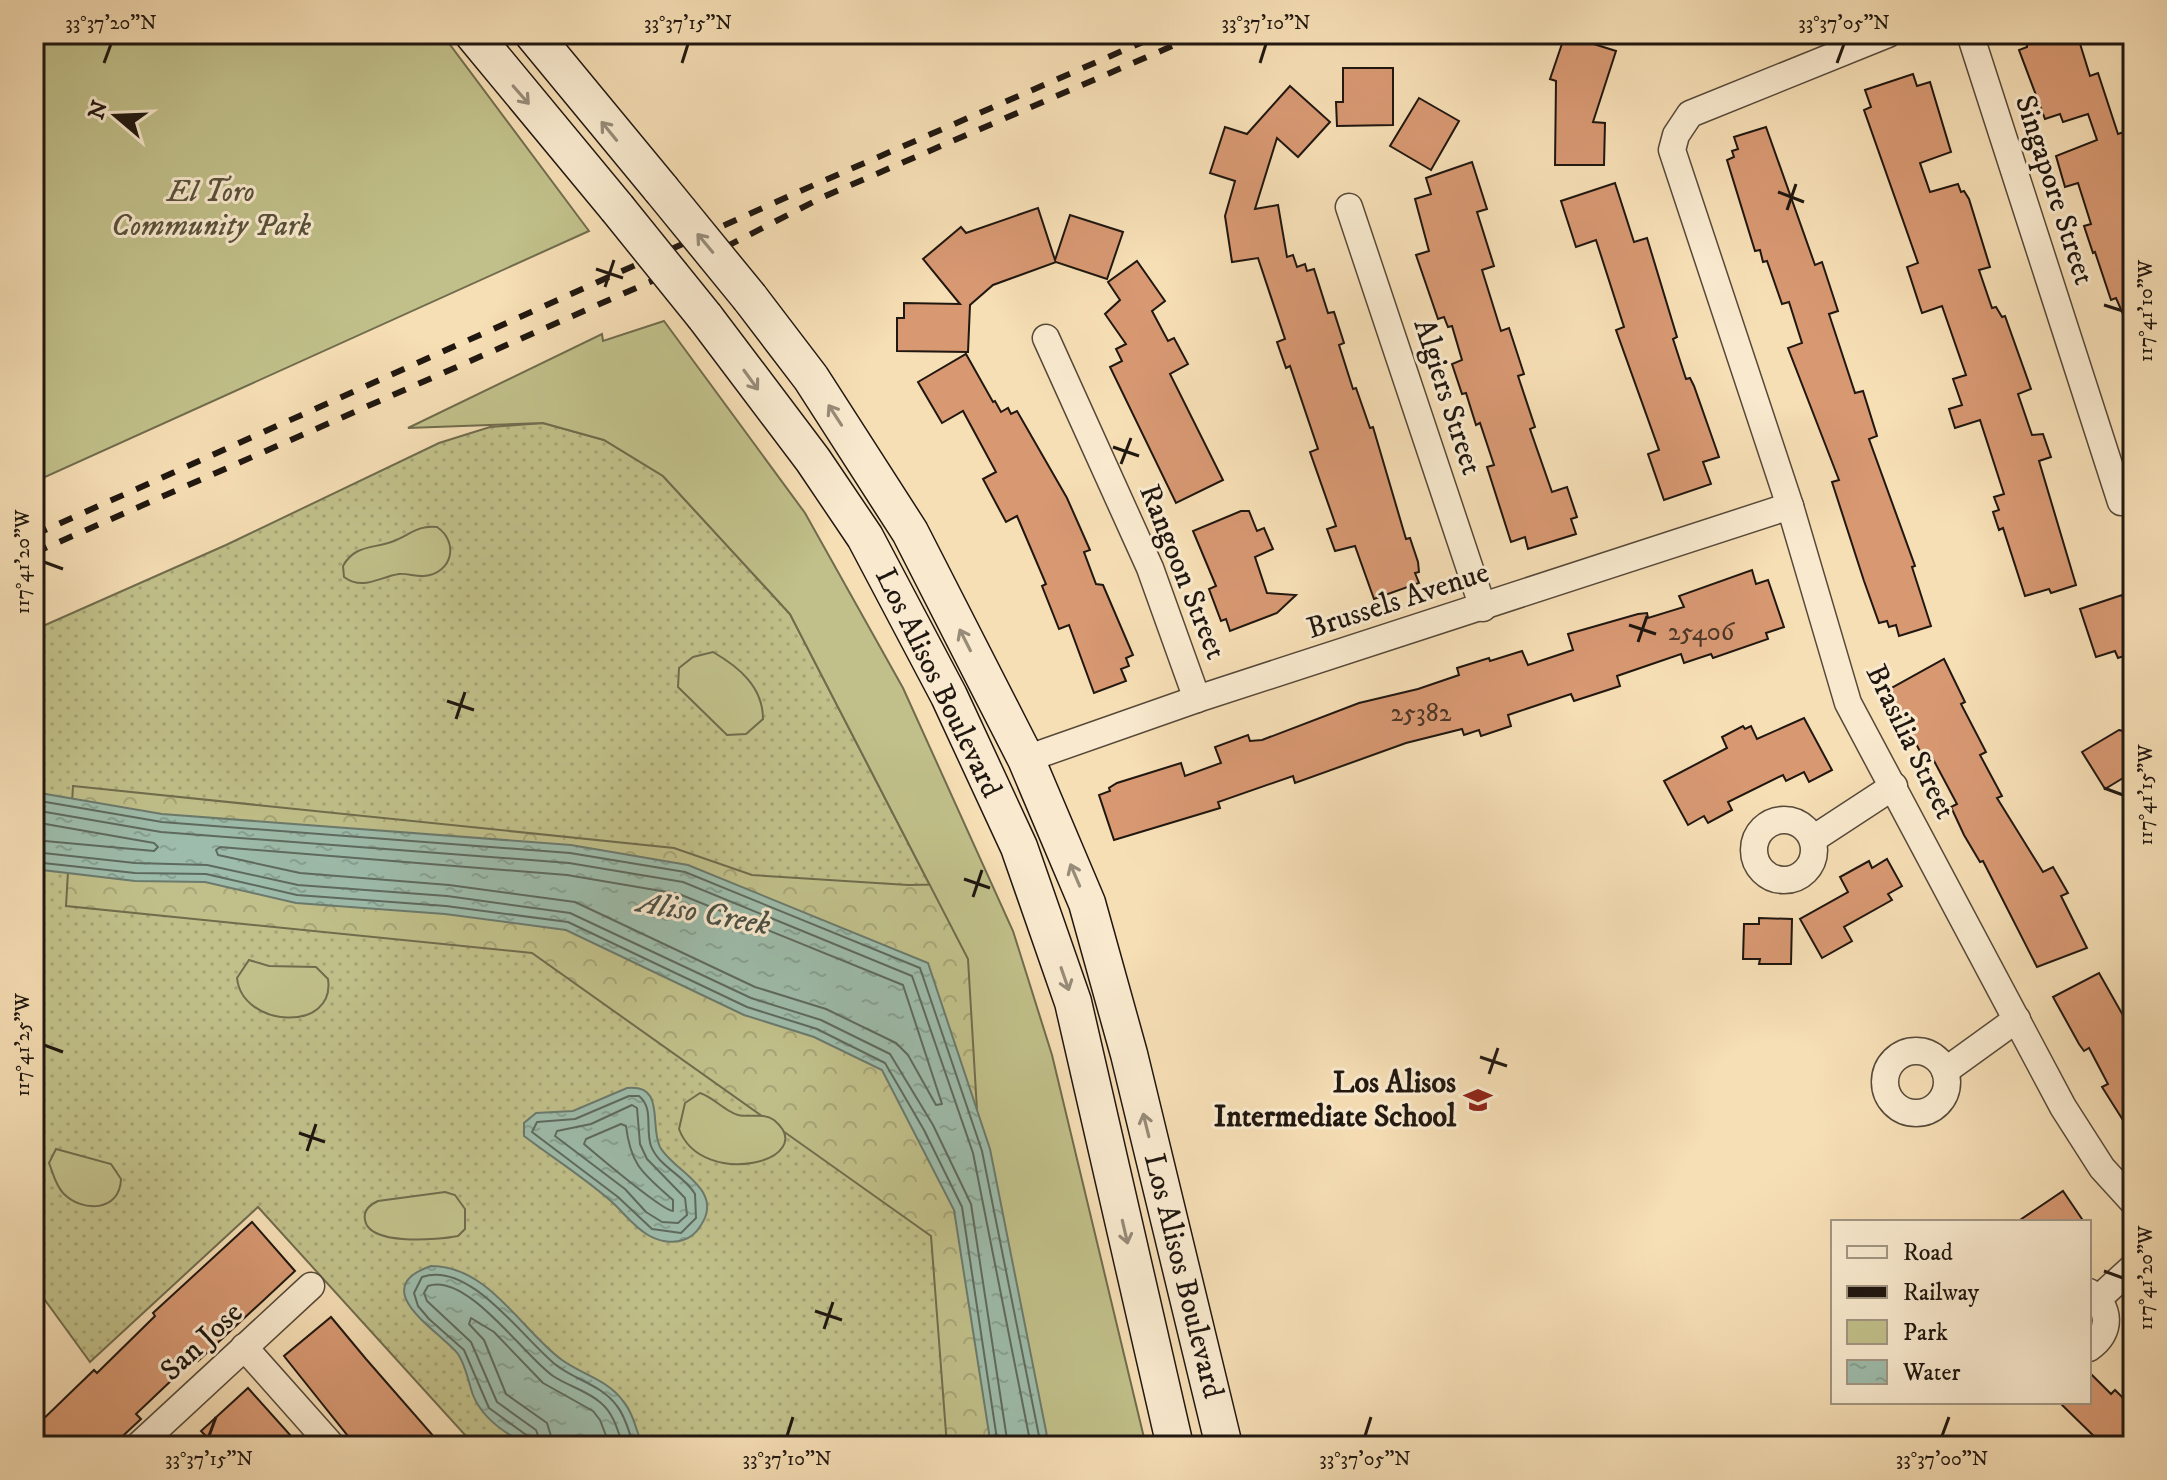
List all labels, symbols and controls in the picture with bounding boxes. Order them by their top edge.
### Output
text: 33°37'20"N [65,11,157,36]
text: 33°37'15"N [644,11,732,36]
text: 33°37'10"N [1222,11,1310,36]
text: 33°37'05"N [1798,11,1890,36]
north arrow [76,76,156,156]
one-way arrow [512,85,530,105]
street label: Singapore Street [2006,91,2102,289]
text: N [83,97,114,123]
one-way arrow [600,121,618,142]
park label: El Toro Community Park [111,174,312,245]
one-way arrow [696,234,714,254]
text: 117°41'10"W [2134,259,2159,362]
street label: Algiers Street [1404,315,1490,479]
one-way arrow [743,368,759,390]
one-way arrow [826,405,843,427]
street label: Rangoon Street [1130,479,1234,665]
text: 117°41'20"W [11,509,36,614]
street label: Brussels Avenue [1302,554,1494,648]
street label: Los Alisos Boulevard [866,562,1010,804]
house number: 25406 [1668,616,1736,649]
one-way arrow [957,628,973,652]
street label: Brasilia Street [1857,659,1963,825]
house number: 25382 [1390,697,1452,730]
text: 117°41'15"W [2134,744,2159,846]
one-way arrow [1067,864,1081,888]
water label: Aliso Creek [632,882,774,945]
one-way arrow [1058,966,1073,991]
text: 117°41'25"W [11,993,36,1097]
place label: Los Alisos Intermediate School [1214,1065,1457,1136]
school or university icon: Los Alisos Intermediate School [1463,1085,1493,1115]
one-way arrow [1138,1113,1153,1139]
street label: Los Alisos Boulevard [1135,1150,1231,1402]
one-way arrow [1118,1218,1133,1244]
legend [1831,1220,2091,1404]
text: 117°41'20"W [2134,1225,2159,1330]
text: Road [1903,1238,1953,1268]
text: Railway [1903,1278,1980,1308]
street label: San Jose [153,1295,251,1389]
text: Park [1903,1318,1948,1348]
text: Water [1902,1358,1960,1388]
text: 33°37'15"N [165,1447,253,1472]
text: 33°37'10"N [743,1447,831,1472]
text: 33°37'05"N [1319,1447,1411,1472]
text: 33°37'00"N [1896,1447,1988,1472]

